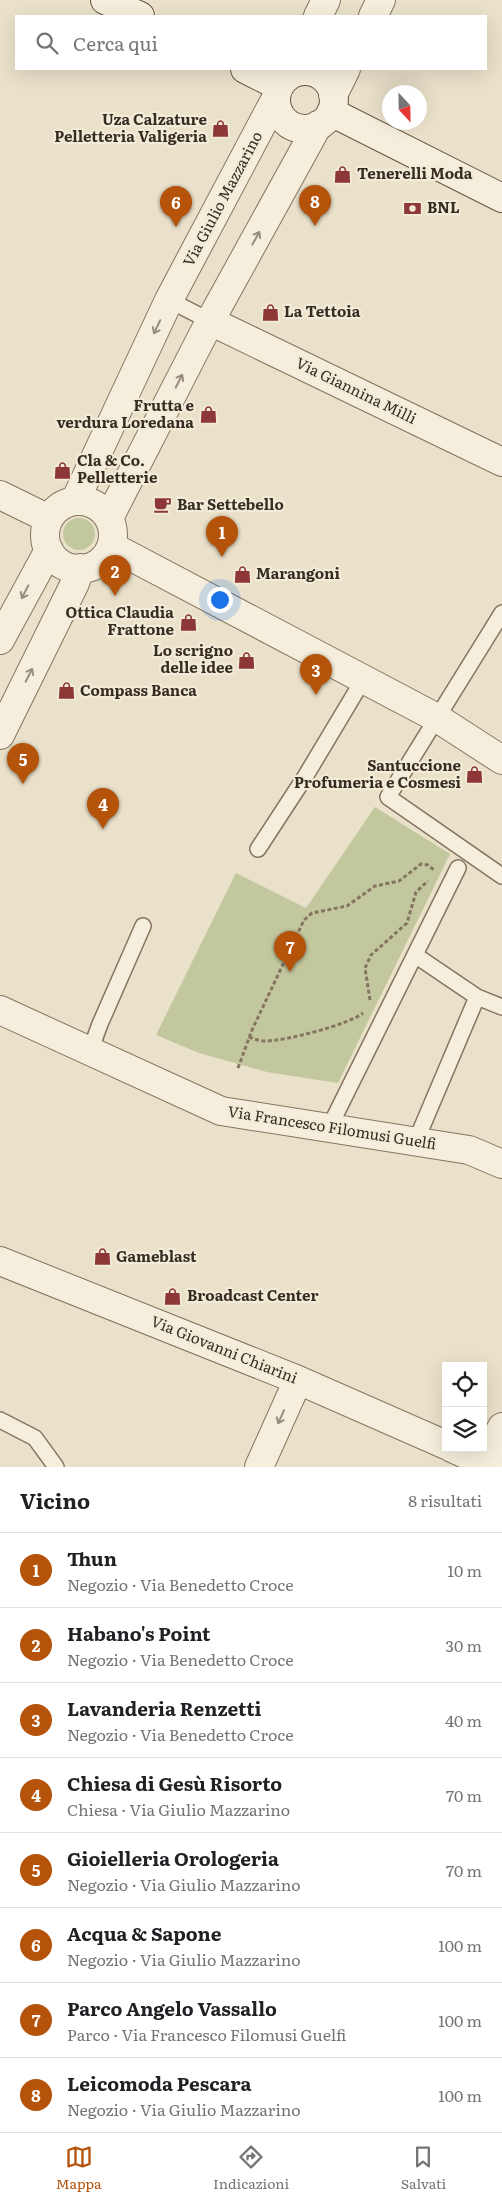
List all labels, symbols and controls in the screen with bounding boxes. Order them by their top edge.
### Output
search box [15,15,487,70]
icon: search [33,29,61,57]
text: Cerca qui [73,29,158,57]
north arrow [382,85,427,130]
place label: Uza Calzature Pelletteria Valigeria [54,107,208,147]
shop icon: Uza Calzature Pelletteria Valigeria [211,119,231,139]
street label: Via Giulio Mazzarino [176,126,267,270]
place label: Tenerelli Moda [357,161,473,184]
shop icon: Tenerelli Moda [333,164,353,184]
pin: 8 [299,185,331,226]
pin: 6 [160,186,192,227]
place label: BNL [427,195,460,218]
bank icon: BNL [403,198,423,218]
one-way arrow [252,231,261,246]
place label: La Tettoia [284,299,361,322]
shop icon: La Tettoia [260,302,280,322]
one-way arrow [151,319,161,334]
street label: Via Giannina Milli [292,350,421,429]
one-way arrow [175,374,184,389]
place label: Frutta e verdura Loredana [56,393,195,433]
shop icon: Frutta e verdura Loredana [198,405,218,425]
place label: Cla & Co. Pelletterie [77,448,158,488]
shop icon: Cla & Co. Pelletterie [53,460,73,480]
place label: Bar Settebello [177,492,284,515]
cafe icon: Bar Settebello [153,495,173,515]
pin: 1 [206,516,238,557]
pin: 2 [99,555,131,596]
place label: Marangoni [256,561,340,584]
shop icon: Marangoni [232,564,252,584]
one-way arrow [20,585,30,600]
your location [207,587,233,613]
place label: Ottica Claudia Frattone [66,600,174,640]
shop icon: Ottica Claudia Frattone [178,612,198,632]
place label: Lo scrigno delle idee [153,638,234,678]
shop icon: Lo scrigno delle idee [237,650,257,670]
pin: 3 [300,654,332,695]
one-way arrow [25,668,34,683]
place label: Compass Banca [80,678,197,701]
shop icon: Compass Banca [56,681,76,701]
pin: 5 [7,743,39,784]
place label: Santuccione Profumeria e Cosmesi [294,753,462,793]
shop icon: Santuccione Profumeria e Cosmesi [465,765,485,785]
pin: 4 [87,788,119,829]
pin: 7 [274,931,306,972]
street label: Via Francesco Filomusi Guelfi [226,1099,438,1154]
place label: Gameblast [116,1244,197,1267]
shop icon: Gameblast [92,1247,112,1267]
place label: Broadcast Center [187,1283,319,1306]
shop icon: Broadcast Center [163,1286,183,1306]
street label: Via Giovanni Chiarini [148,1309,301,1389]
map controls [442,1362,487,1452]
button: locate [442,1362,487,1407]
button: layers [442,1407,487,1452]
one-way arrow [276,1409,286,1424]
text: Vicino [20,1484,90,1515]
text: 8 risultati [408,1488,482,1512]
text: Thun [67,1544,117,1572]
text: 1 [33,1558,39,1582]
text: 10 m [448,1558,482,1582]
text: Negozio · Via Benedetto Croce [67,1572,294,1596]
text: Habano's Point [67,1619,210,1647]
text: 2 [32,1633,40,1657]
text: 30 m [445,1633,482,1657]
text: Negozio · Via Benedetto Croce [67,1647,294,1671]
text: Lavanderia Renzetti [67,1694,261,1722]
text: 3 [32,1708,40,1732]
text: 40 m [445,1708,482,1732]
text: Negozio · Via Benedetto Croce [67,1722,294,1746]
text: Chiesa di Gesù Risorto [67,1769,282,1797]
text: 4 [31,1783,41,1807]
text: 70 m [446,1783,482,1807]
text: Chiesa · Via Giulio Mazzarino [67,1797,290,1821]
text: Gioielleria Orologeria [67,1844,279,1872]
text: 5 [32,1858,40,1882]
text: 70 m [446,1858,482,1882]
text: Negozio · Via Giulio Mazzarino [67,1872,301,1896]
text: Acqua & Sapone [67,1919,221,1947]
text: 6 [31,1933,41,1957]
text: 100 m [438,1933,482,1957]
text: Negozio · Via Giulio Mazzarino [67,1947,301,1971]
text: Parco Angelo Vassallo [67,1994,277,2022]
text: 7 [32,2008,40,2032]
text: 100 m [438,2008,482,2032]
text: Parco · Via Francesco Filomusi Guelfi [67,2022,346,2046]
text: Leicomoda Pescara [67,2069,251,2097]
text: 8 [31,2083,41,2107]
text: 100 m [438,2083,482,2107]
text: Negozio · Via Giulio Mazzarino [67,2097,301,2121]
tab: Mappa [56,2143,102,2193]
tab: Indicazioni [213,2143,289,2193]
tab: Salvati [401,2143,446,2193]

